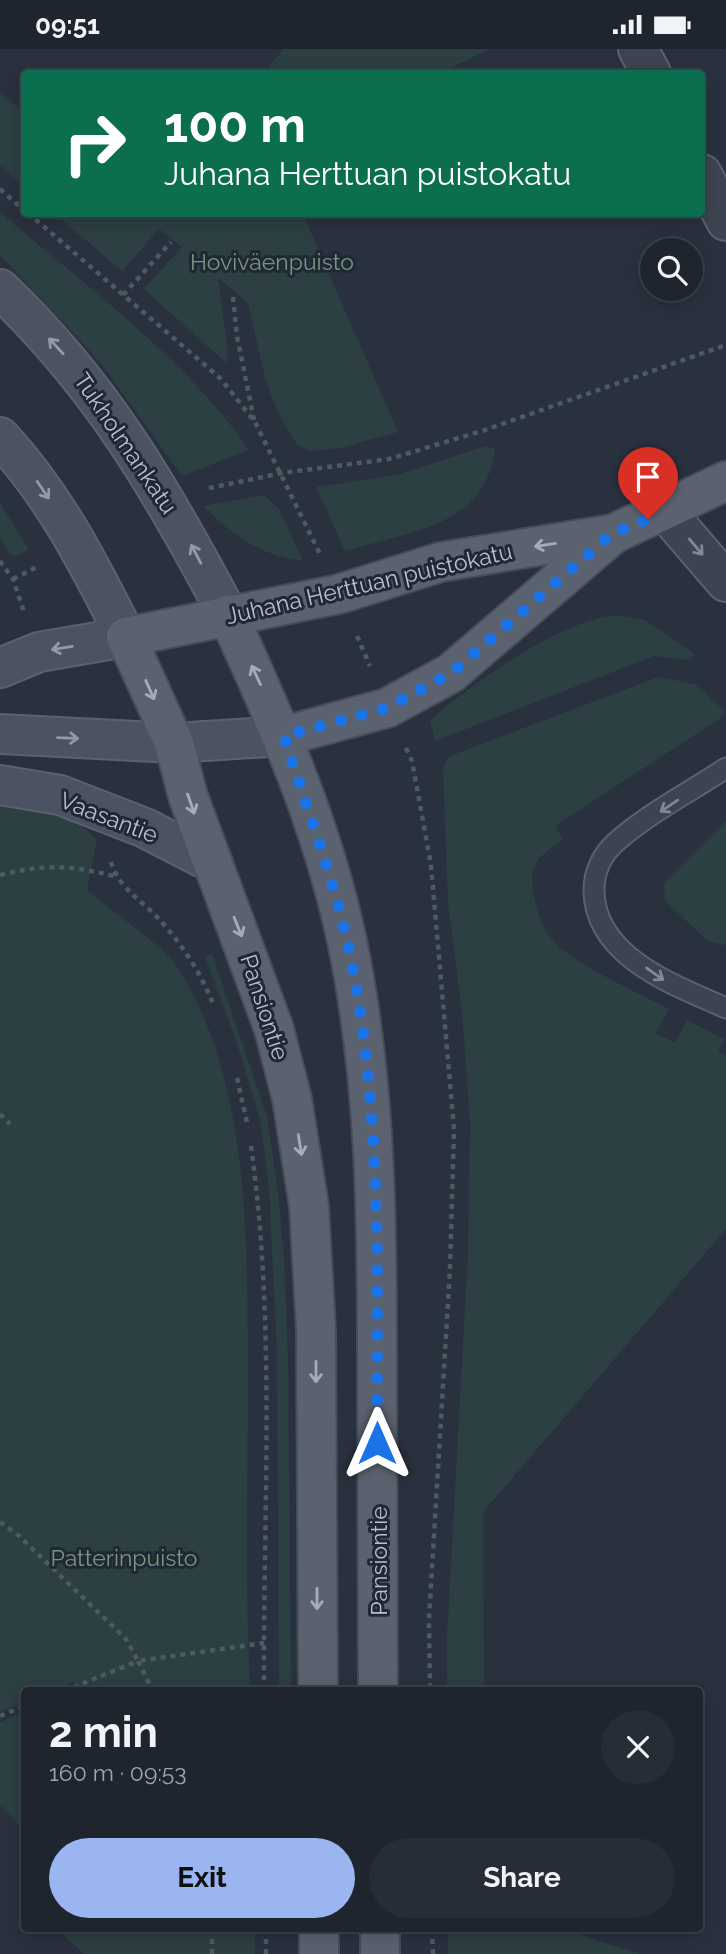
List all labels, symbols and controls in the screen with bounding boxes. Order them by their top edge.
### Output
text: 09:51 [35,10,100,40]
text: 100 m [164,96,306,153]
icon: right [49,98,140,189]
text: Juhana Herttuan puistokatu [164,155,571,192]
map controls [640,238,703,301]
button: search [640,238,703,301]
park label: Hoviväenpuisto [190,248,354,275]
one-way arrow [47,338,64,355]
street label: Tukholmankatu [69,367,183,519]
pin [618,447,678,519]
icon: arrive [629,458,667,496]
one-way arrow [36,480,50,499]
street label: Juhana Herttuan puistokatu [223,537,515,629]
one-way arrow [688,537,704,555]
one-way arrow [534,539,557,552]
one-way arrow [189,545,203,565]
one-way arrow [51,642,74,655]
one-way arrow [249,665,262,687]
one-way arrow [144,679,157,700]
one-way arrow [56,731,79,744]
street label: Vaasantie [56,786,162,848]
one-way arrow [186,792,198,814]
one-way arrow [660,798,679,813]
one-way arrow [232,915,245,937]
street label: Pansiontie [235,951,295,1063]
one-way arrow [645,967,664,981]
one-way arrow [294,1133,307,1156]
one-way arrow [309,1360,323,1383]
position arrow [340,1406,414,1480]
street label: Pansiontie [365,1506,392,1616]
park label: Patterinpuisto [51,1544,198,1571]
one-way arrow [310,1588,324,1611]
text: 2 min [49,1708,158,1757]
button: close [601,1710,675,1784]
text: 160 m · 09:53 [49,1759,187,1786]
button: Exit [49,1838,355,1918]
button: Share [369,1838,675,1918]

